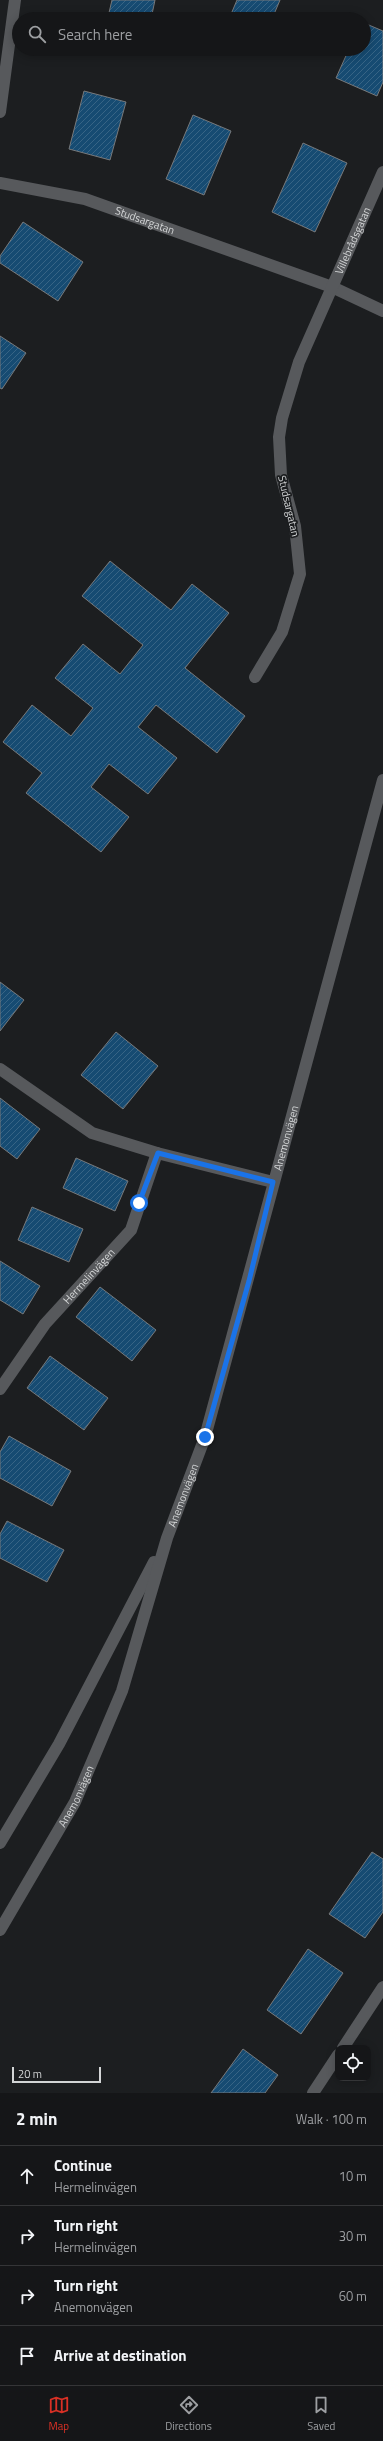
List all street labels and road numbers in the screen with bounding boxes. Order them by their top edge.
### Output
street label: Studsargatan [113,202,177,238]
street label: Villebrådsgatan [331,204,375,277]
street label: Studsargatan [274,474,304,538]
street label: Anemonvägen [270,1104,302,1172]
street label: Hermelinvägen [59,1245,118,1307]
street label: Anemonvägen [164,1461,202,1529]
street label: Anemonvägen [54,1763,98,1830]

